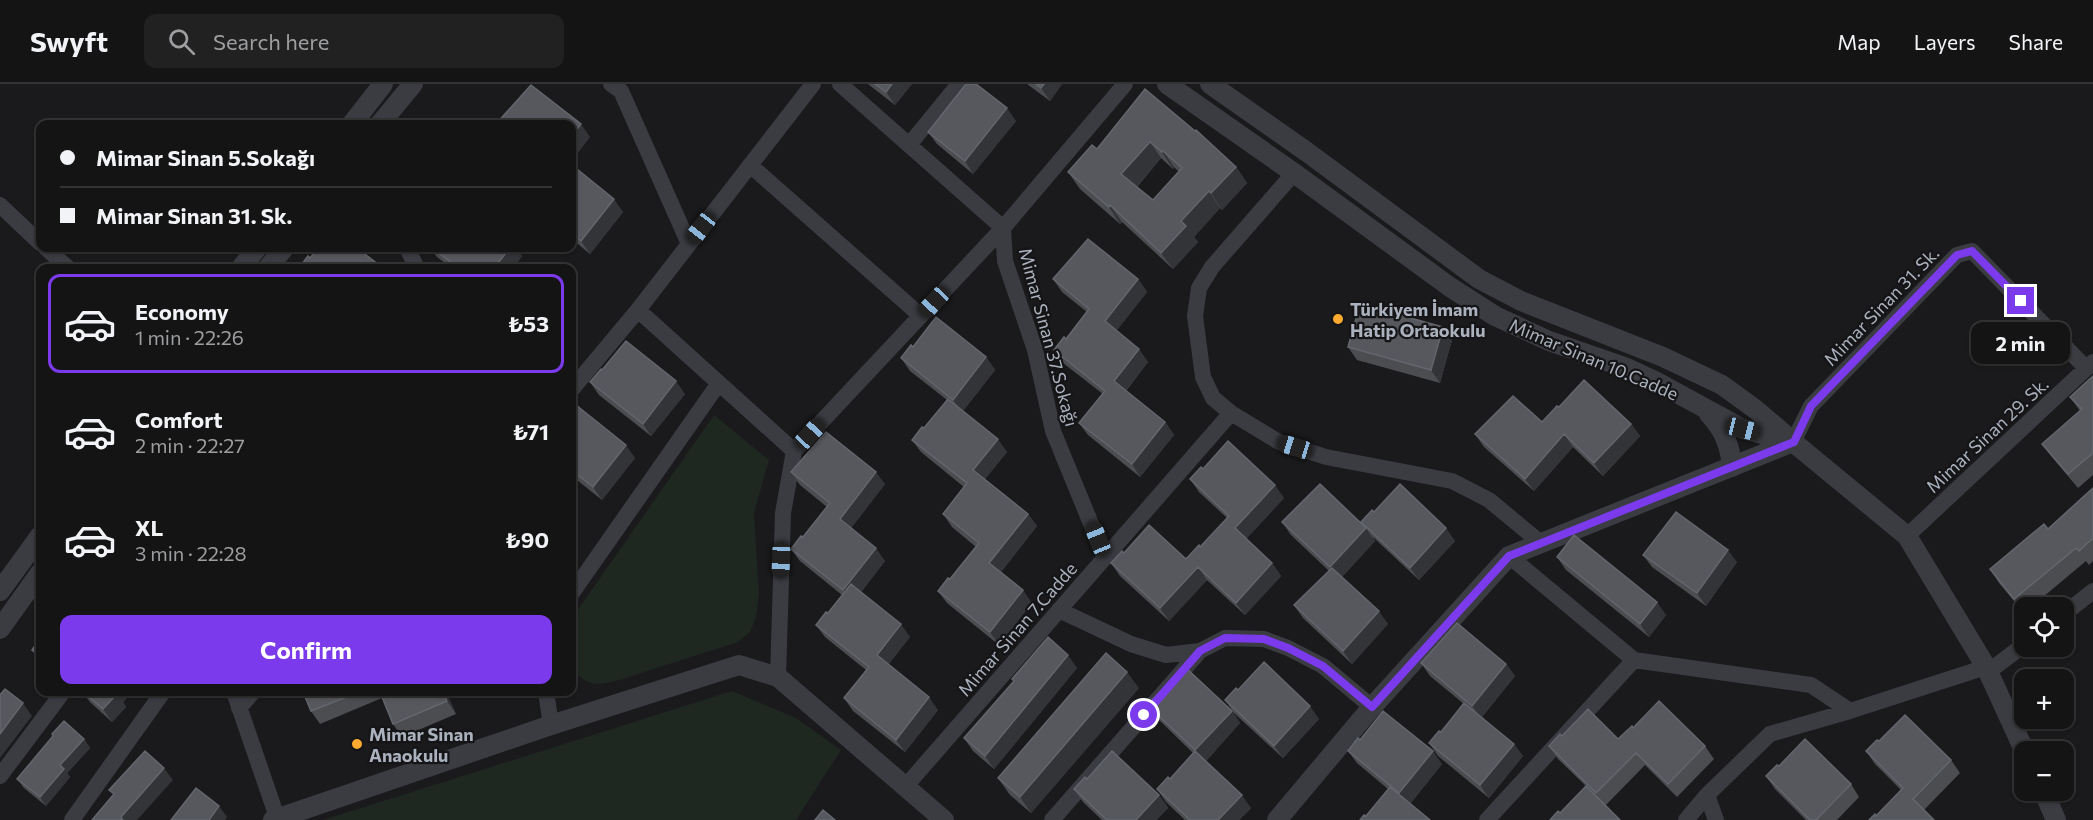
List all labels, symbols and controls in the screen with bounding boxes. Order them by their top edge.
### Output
search box [144,14,564,68]
text: Swyft [30,24,108,58]
icon: search [165,25,198,58]
text: Search here [213,28,329,55]
text: Map [1837,29,1881,54]
text: Layers [1914,29,1976,54]
text: Share [2009,29,2063,54]
text: Mimar Sinan 5.Sokağı [96,144,315,171]
text: Mimar Sinan 31. Sk. [96,202,292,229]
car [683,208,719,248]
street label: Mimar Sinan 31. Sk. [1819,242,1943,370]
street label: Mimar Sinan 37.Sokağı [1015,245,1083,429]
car [915,283,953,321]
route end [2007,287,2034,314]
icon: car [63,297,117,351]
text: Economy [135,298,229,325]
place label: Türkiyem İmam Hatip Ortaokulu [1350,298,1485,341]
text: ₺53 [508,310,549,337]
marker: Türkiyem İmam Hatip Ortaokulu [1331,312,1345,326]
street label: Mimar Sinan 10.Cadde [1506,313,1682,405]
callout: 2 min [1972,322,2070,364]
text: 1 min · 22:26 [135,325,244,349]
text: 2 min [1996,331,2045,355]
street label: Mimar Sinan 29. Sk. [1921,373,2053,497]
icon: car [63,405,117,459]
text: Comfort [135,406,223,433]
car [791,415,829,453]
car [1723,416,1763,442]
text: ₺71 [512,418,549,445]
text: 2 min · 22:27 [135,433,245,457]
car [1275,433,1315,461]
icon: car [63,513,117,567]
text: XL [135,514,163,541]
car [1083,519,1113,559]
text: ₺90 [505,526,549,553]
text: 3 min · 22:28 [135,541,247,565]
car [771,542,791,578]
street label: Mimar Sinan 7.Cadde [953,557,1081,701]
map controls [2014,597,2074,801]
button: locate [2014,597,2074,657]
button: Confirm [60,615,552,684]
button: + [2014,669,2074,729]
route start [1130,701,1157,728]
place label: Mimar Sinan Anaokulu [369,723,474,766]
marker: Mimar Sinan Anaokulu [350,737,364,751]
button: − [2014,741,2074,801]

